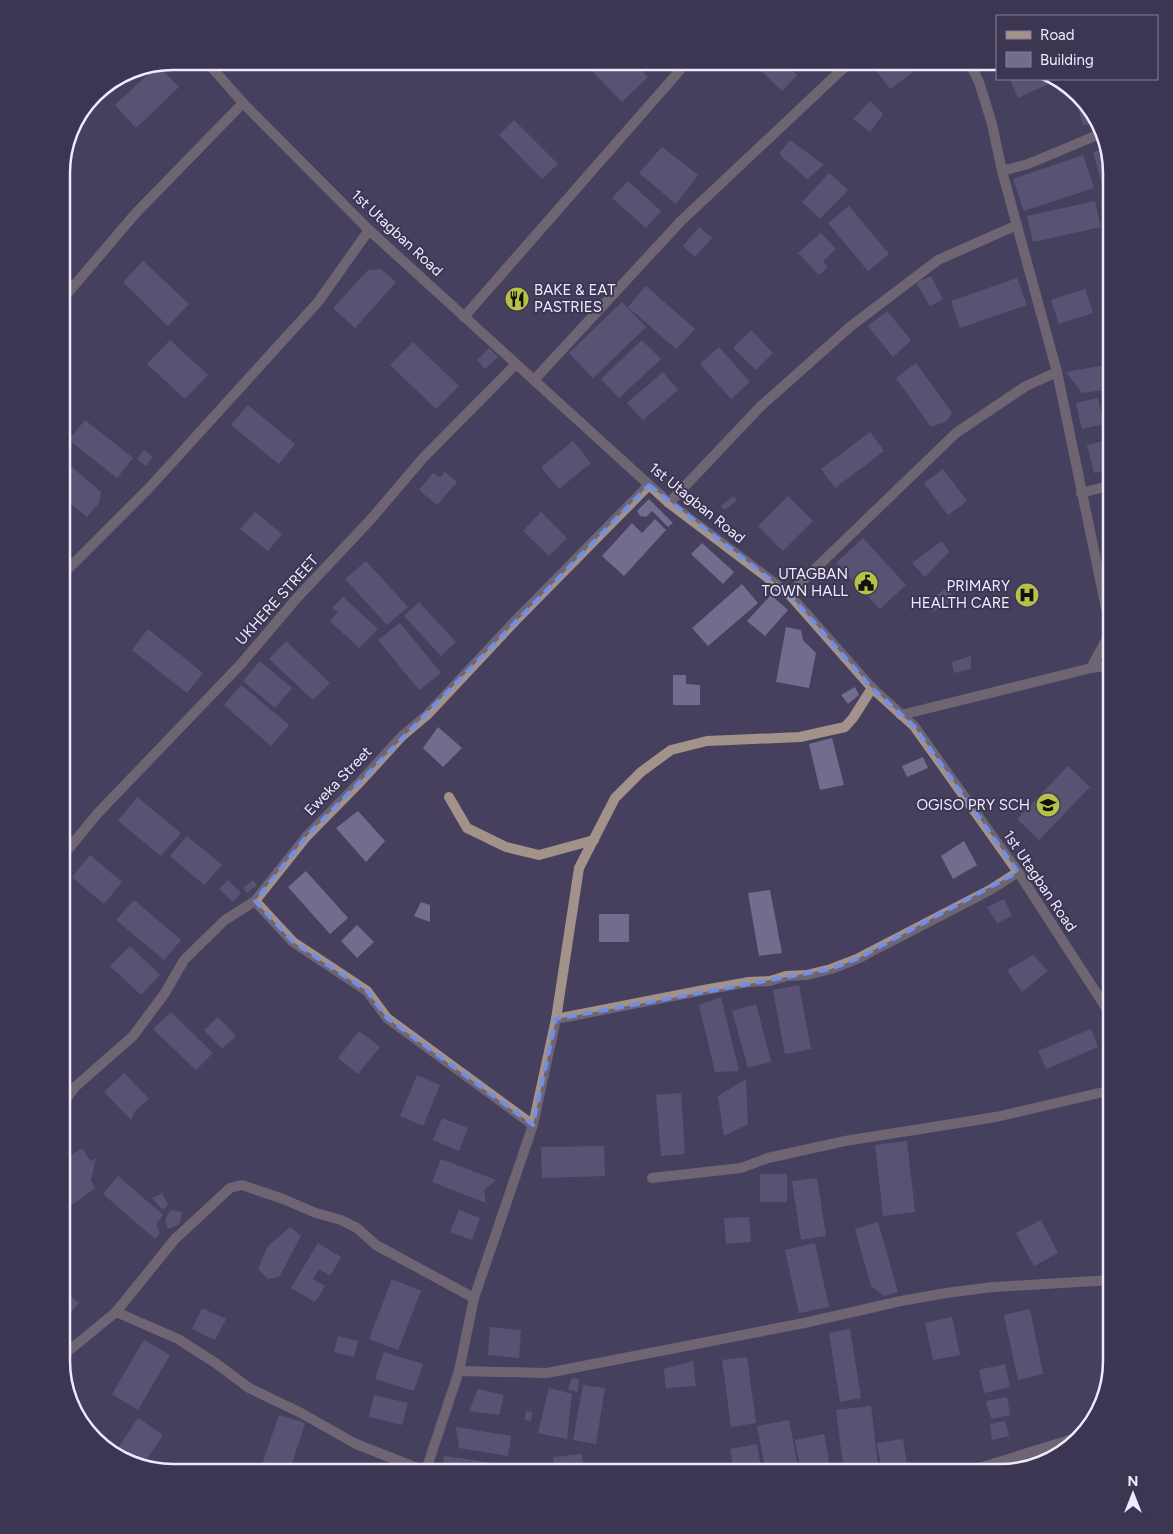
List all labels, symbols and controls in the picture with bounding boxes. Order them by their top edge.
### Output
legend [996,15,1158,80]
text: Road [1040,26,1075,44]
text: Building [1040,51,1094,69]
street label: 1st Utagban Road [348,186,446,280]
place label: BAKE & EAT PASTRIES [534,281,616,316]
restaurant icon: BAKE & EAT PASTRIES [504,286,530,312]
street label: 1st Utagban Road [645,459,749,547]
street label: UKHERE STREET [232,551,323,649]
place label: UTAGBAN TOWN HALL [761,565,848,600]
public building icon: UTAGBAN TOWN HALL [853,570,879,596]
place label: PRIMARY HEALTH CARE [911,577,1010,612]
hospital icon: PRIMARY HEALTH CARE [1014,582,1040,608]
street label: Eweka Street [301,742,376,819]
school or university icon: OGISO PRY SCH [1035,792,1061,818]
place label: OGISO PRY SCH [916,796,1030,814]
street label: 1st Utagban Road [999,827,1081,935]
north arrow [1108,1469,1158,1519]
text: N [1128,1473,1138,1490]

